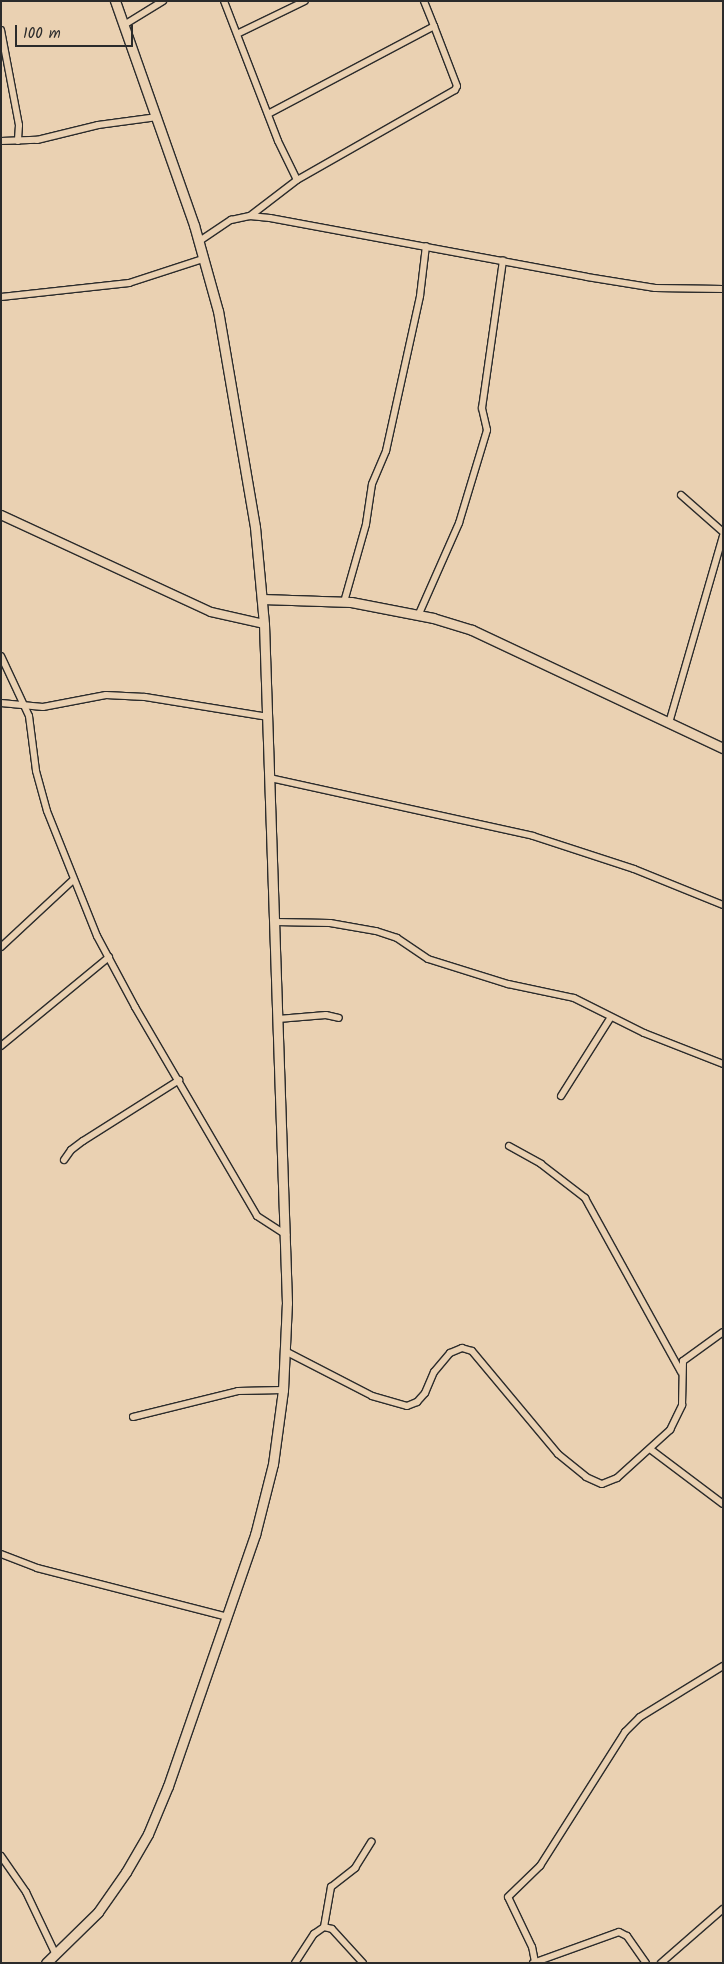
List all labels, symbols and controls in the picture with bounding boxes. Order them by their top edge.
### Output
scale bar [18,15,135,47]
text: 100 m [23,22,61,46]

